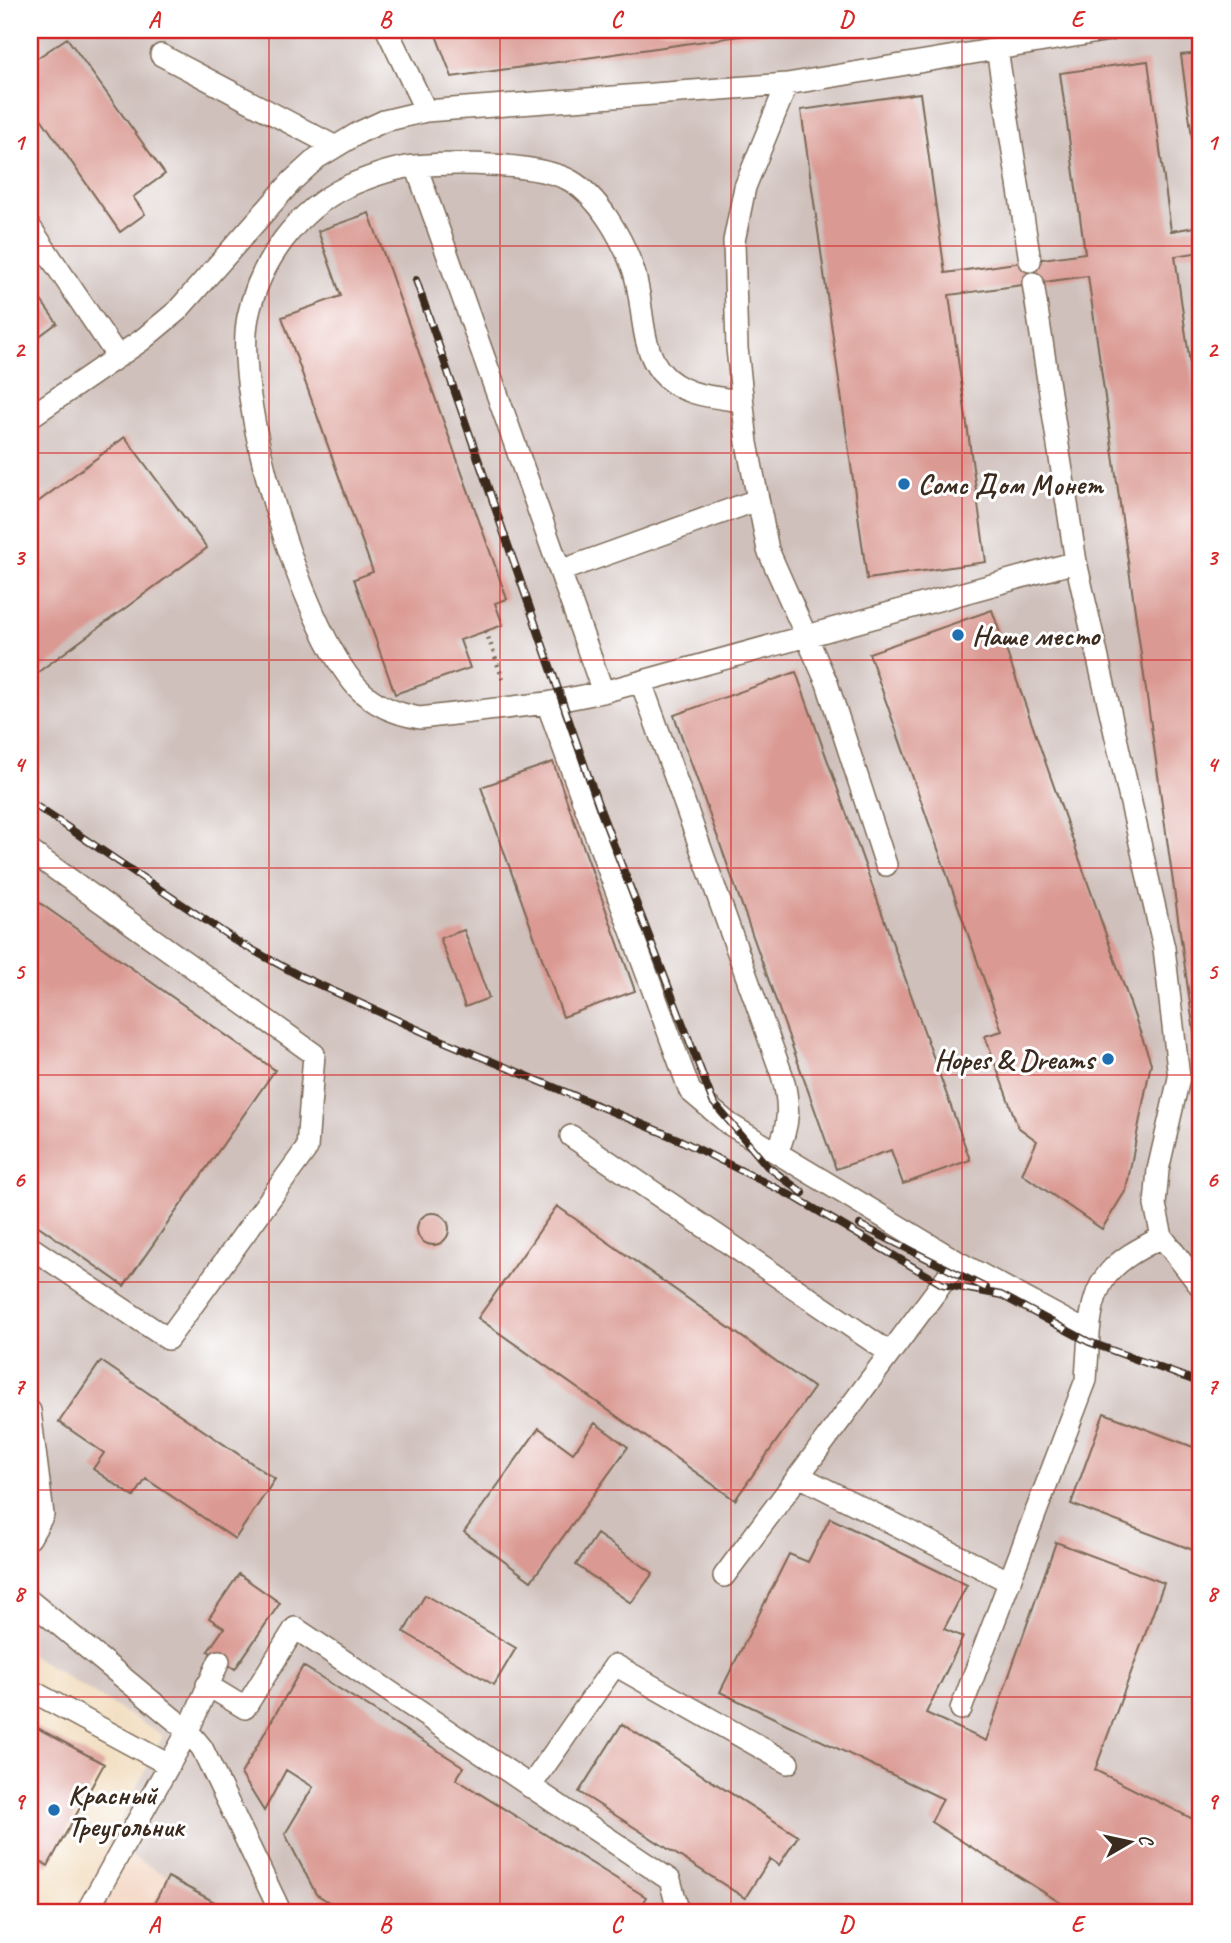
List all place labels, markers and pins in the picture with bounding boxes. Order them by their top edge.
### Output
place label: Сомс Дом Монет [918,467,1105,502]
marker: Сомс Дом Монет [896,476,912,492]
place label: Наше место [972,618,1101,653]
marker: Наше место [950,627,966,643]
place label: Hopes & Dreams [934,1042,1097,1077]
marker: Hopes & Dreams [1100,1051,1116,1067]
place label: Красный Треугольник [68,1777,187,1845]
marker: Красный Треугольник [46,1802,62,1818]

